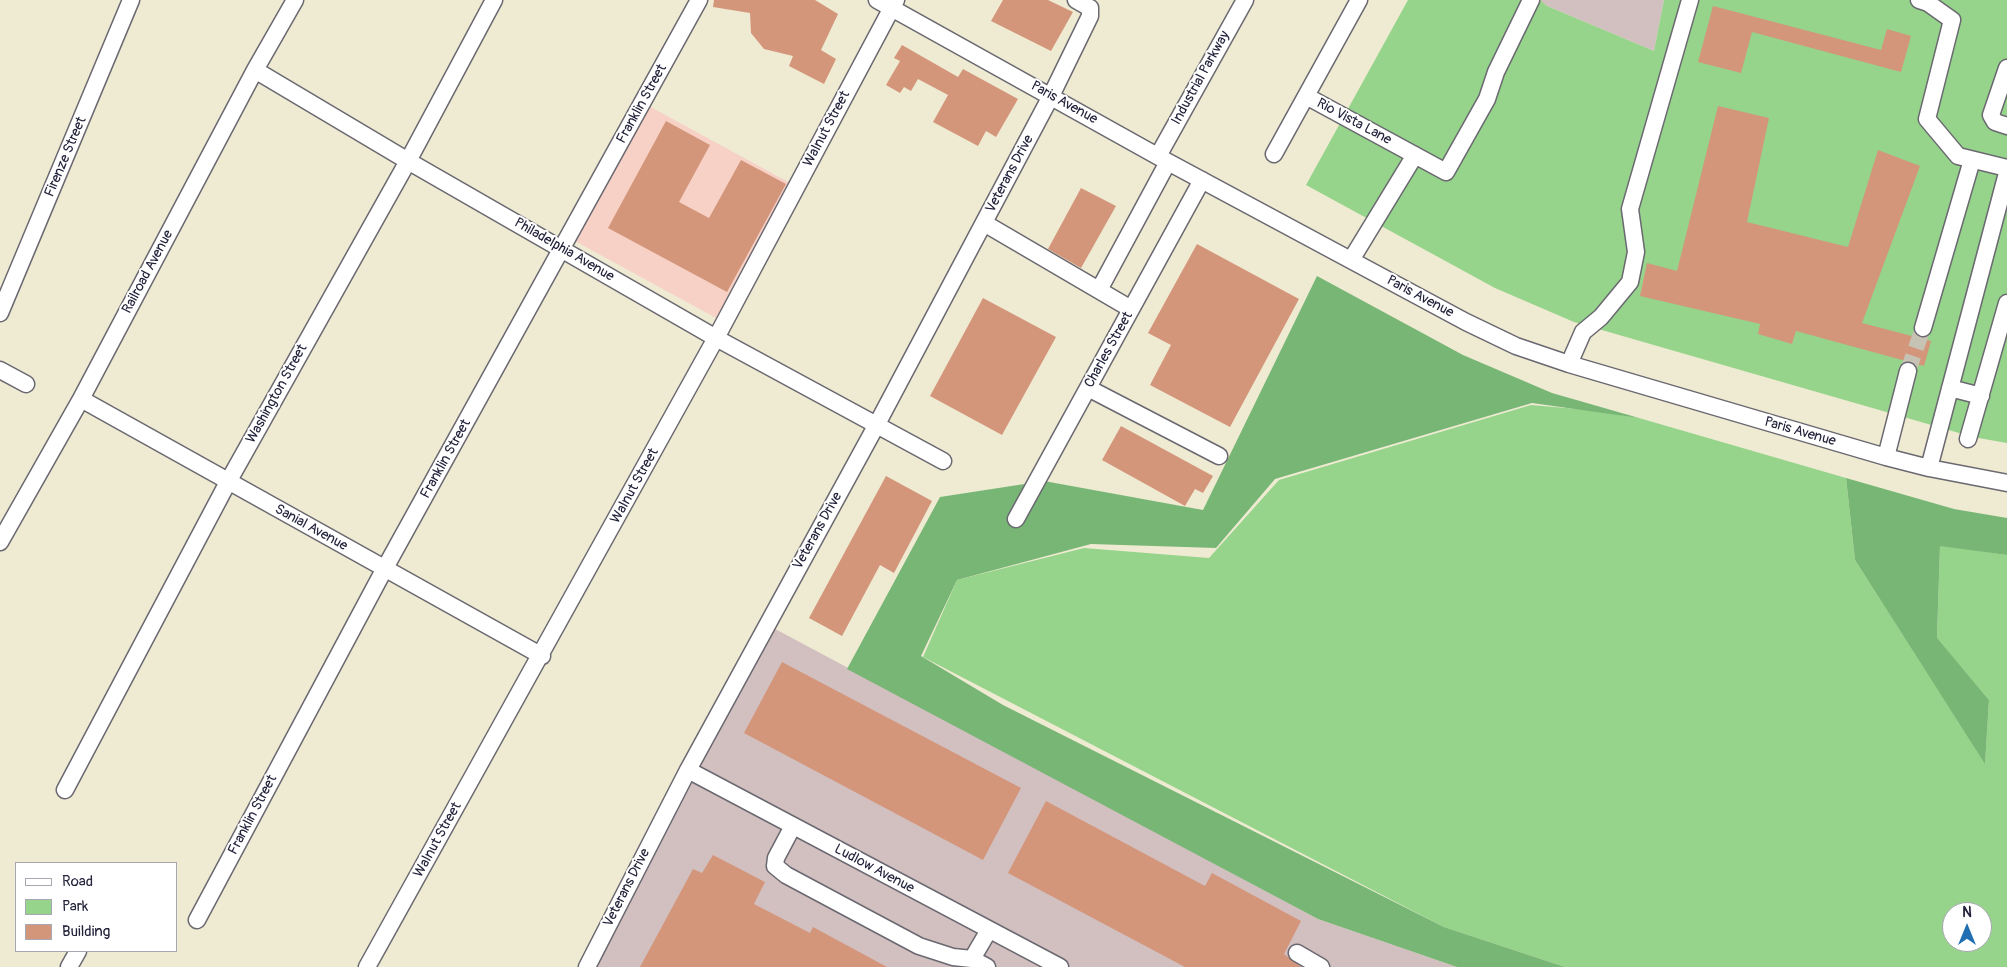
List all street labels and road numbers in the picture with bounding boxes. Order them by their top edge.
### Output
street label: Industrial Parkway [1168,28,1234,128]
street label: Franklin Street [613,61,671,147]
street label: Paris Avenue [1028,78,1100,128]
street label: Walnut Street [800,88,854,170]
street label: Rio Vista Lane [1314,95,1394,149]
street label: Firenze Street [42,114,90,200]
street label: Veterans Drive [982,132,1038,216]
street label: Philadelphia Avenue [511,215,617,285]
street label: Railroad Avenue [119,227,177,317]
street label: Paris Avenue [1384,272,1456,322]
street label: Charles Street [1081,309,1137,391]
street label: Washington Street [243,342,311,446]
street label: Paris Avenue [1762,414,1838,450]
street label: Franklin Street [417,416,475,502]
street label: Walnut Street [607,445,663,527]
street label: Veterans Drive [790,489,846,573]
street label: Sanial Avenue [272,501,350,555]
street label: Franklin Street [225,772,281,858]
street label: Walnut Street [410,799,466,881]
street label: Ludlow Avenue [831,841,917,897]
street label: Veterans Drive [600,846,654,930]

